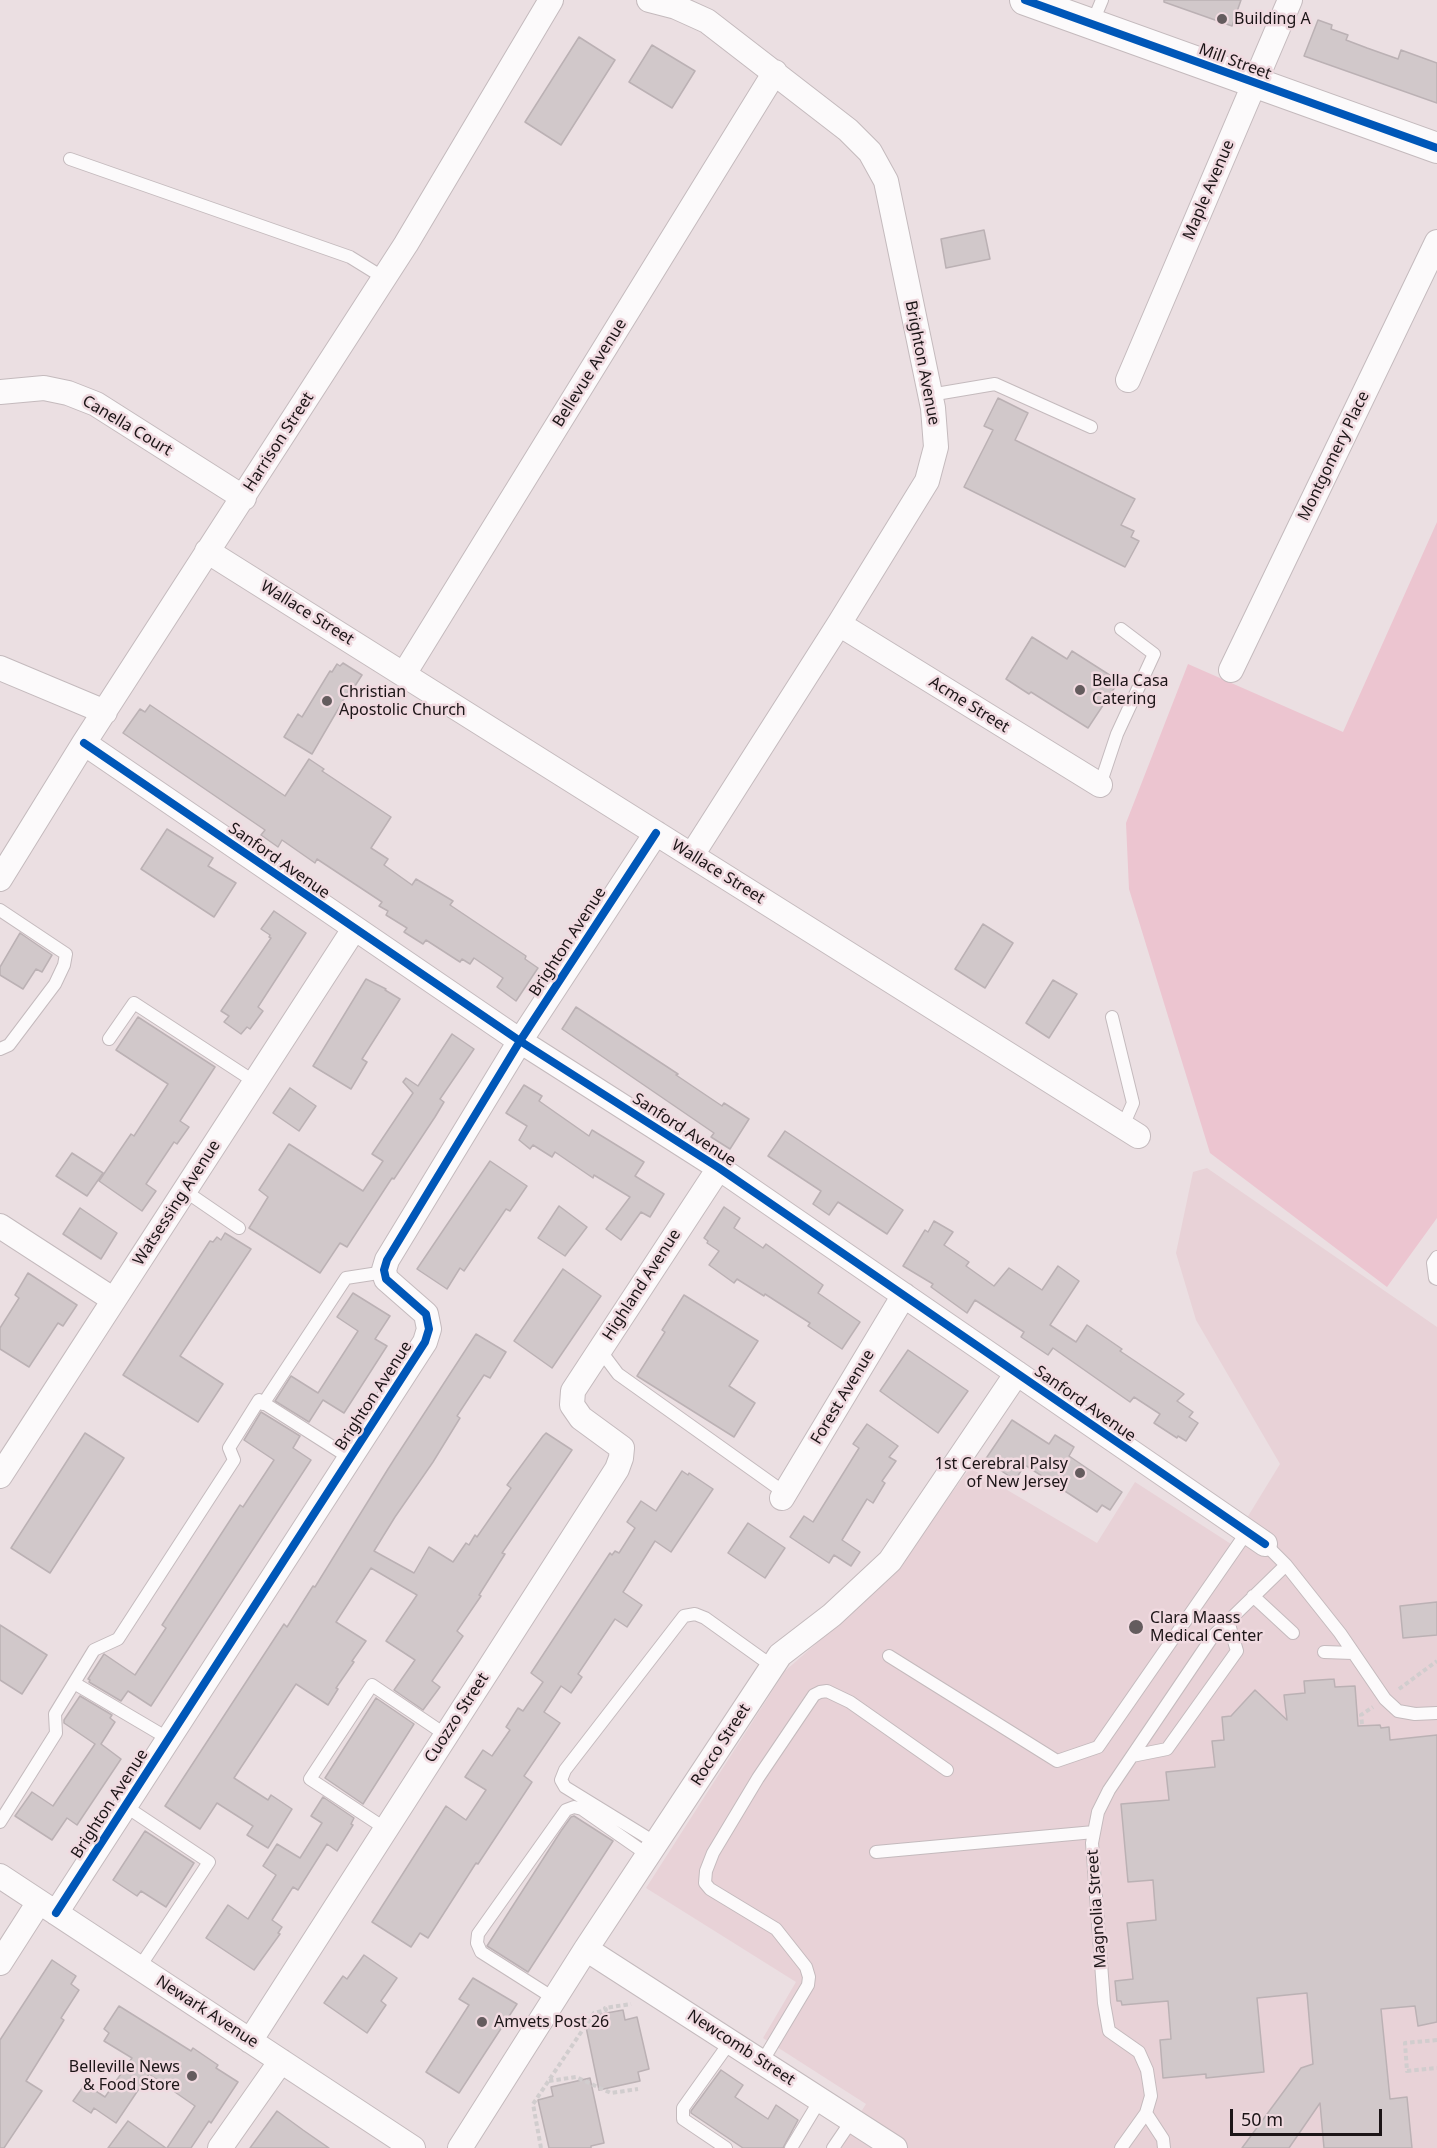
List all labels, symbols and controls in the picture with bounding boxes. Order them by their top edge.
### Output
place label: Building A [1234,9,1311,29]
marker: Building A [1215,12,1229,26]
street label: Mill Street [1196,40,1274,84]
street label: Maple Avenue [1179,137,1239,243]
street label: Brighton Avenue [901,299,943,427]
street label: Bellevue Avenue [549,315,631,431]
street label: Montgomery Place [1294,388,1374,524]
street label: Harrison Street [240,389,318,495]
street label: Canella Court [79,392,175,460]
street label: Wallace Street [257,577,357,649]
place label: Bella Casa Catering [1092,671,1169,709]
street label: Acme Street [925,673,1013,737]
place label: Christian Apostolic Church [339,682,466,720]
marker: Bella Casa Catering [1073,683,1087,697]
marker: Christian Apostolic Church [320,694,334,708]
street label: Sanford Avenue [225,819,333,903]
street label: Wallace Street [668,836,768,908]
street label: Brighton Avenue [525,884,611,1000]
street label: Sanford Avenue [629,1089,739,1171]
street label: Watsessing Avenue [129,1137,225,1269]
street label: Highland Avenue [599,1226,685,1344]
street label: Brighton Avenue [331,1338,417,1454]
street label: Forest Avenue [807,1346,879,1448]
street label: Sanford Avenue [1031,1362,1139,1446]
place label: 1st Cerebral Palsy of New Jersey [935,1454,1068,1492]
marker: 1st Cerebral Palsy of New Jersey [1073,1466,1087,1480]
place label: Clara Maass Medical Center [1150,1608,1263,1646]
marker: Clara Maass Medical Center [1127,1618,1145,1636]
street label: Cuozzo Street [421,1670,493,1766]
street label: Rocco Street [687,1701,755,1789]
street label: Brighton Avenue [67,1746,153,1862]
street label: Magnolia Street [1083,1849,1111,1969]
street label: Newark Avenue [152,1972,262,2052]
street label: Newcomb Street [684,2006,798,2090]
place label: Amvets Post 26 [494,2012,609,2032]
marker: Amvets Post 26 [475,2015,489,2029]
place label: Belleville News & Food Store [69,2057,180,2095]
marker: Belleville News & Food Store [185,2069,199,2083]
scale bar [1233,2097,1384,2135]
text: 50 m [1241,2107,1283,2131]

